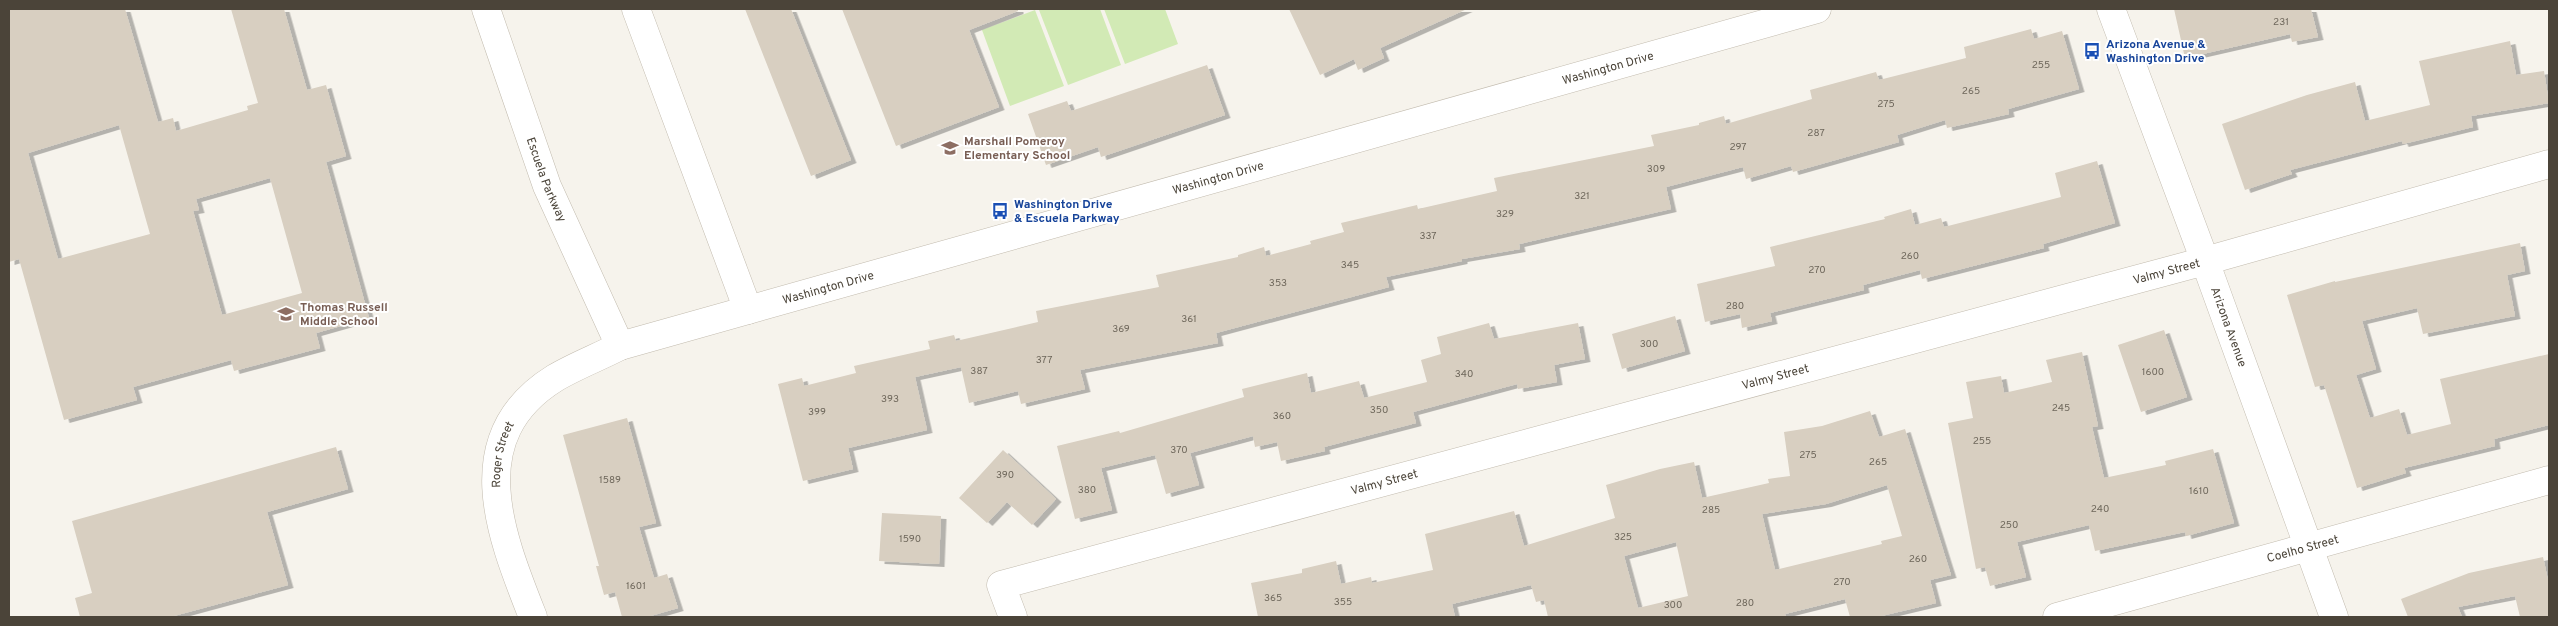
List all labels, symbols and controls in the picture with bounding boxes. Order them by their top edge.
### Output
house number: 231 [2273,16,2289,29]
place label: Arizona Avenue & Washington Drive [2106,37,2206,67]
bus stop icon: Arizona Avenue & Washington Drive [2082,41,2102,61]
street label: Washington Drive [1561,48,1656,89]
house number: 255 [2032,59,2050,72]
house number: 265 [1962,85,1980,98]
house number: 275 [1877,98,1895,111]
house number: 287 [1807,127,1825,140]
place label: Marshall Pomeroy Elementary School [964,134,1070,164]
street label: Escuela Parkway [522,135,569,225]
school or university icon: Marshall Pomeroy Elementary School [940,138,960,158]
house number: 297 [1729,141,1747,154]
street label: Washington Drive [1171,158,1266,199]
house number: 309 [1647,163,1665,176]
house number: 321 [1574,190,1590,203]
place label: Washington Drive & Escuela Parkway [1014,197,1120,227]
bus stop icon: Washington Drive & Escuela Parkway [990,201,1010,221]
house number: 329 [1496,208,1514,221]
house number: 337 [1419,230,1437,243]
house number: 260 [1901,250,1919,263]
street label: Valmy Street [2131,256,2202,289]
house number: 345 [1341,259,1359,272]
house number: 270 [1808,264,1826,277]
street label: Washington Drive [781,268,876,309]
house number: 353 [1269,277,1287,290]
street label: Arizona Avenue [2206,285,2250,369]
place label: Thomas Russell Middle School [300,300,388,330]
house number: 280 [1726,300,1744,313]
school or university icon: Thomas Russell Middle School [276,304,296,324]
house number: 361 [1181,313,1197,326]
house number: 369 [1112,323,1130,336]
house number: 300 [1640,338,1658,351]
house number: 377 [1036,354,1052,367]
street label: Valmy Street [1740,361,1811,394]
house number: 387 [970,365,988,378]
house number: 1600 [2142,366,2164,379]
house number: 340 [1455,368,1473,381]
house number: 393 [881,393,899,406]
house number: 245 [2052,402,2070,415]
house number: 350 [1370,404,1388,417]
house number: 399 [808,406,826,419]
house number: 360 [1273,410,1291,423]
street label: Roger Street [489,419,518,488]
house number: 255 [1973,435,1991,448]
house number: 370 [1170,444,1188,457]
house number: 275 [1799,449,1817,462]
house number: 265 [1869,456,1887,469]
street label: Valmy Street [1349,466,1420,500]
house number: 390 [996,469,1014,482]
house number: 1589 [599,474,621,487]
house number: 380 [1078,484,1096,497]
house number: 1610 [2189,485,2209,498]
house number: 240 [2091,503,2109,516]
house number: 285 [1702,504,1720,517]
house number: 250 [2000,519,2018,532]
house number: 325 [1614,531,1632,544]
street label: Coelho Street [2265,532,2341,567]
house number: 1590 [899,533,921,546]
house number: 260 [1909,553,1927,566]
house number: 270 [1833,576,1851,589]
house number: 1601 [626,580,646,593]
house number: 365 [1264,592,1282,605]
house number: 355 [1334,596,1352,609]
house number: 280 [1736,597,1754,610]
house number: 300 [1664,599,1682,612]

